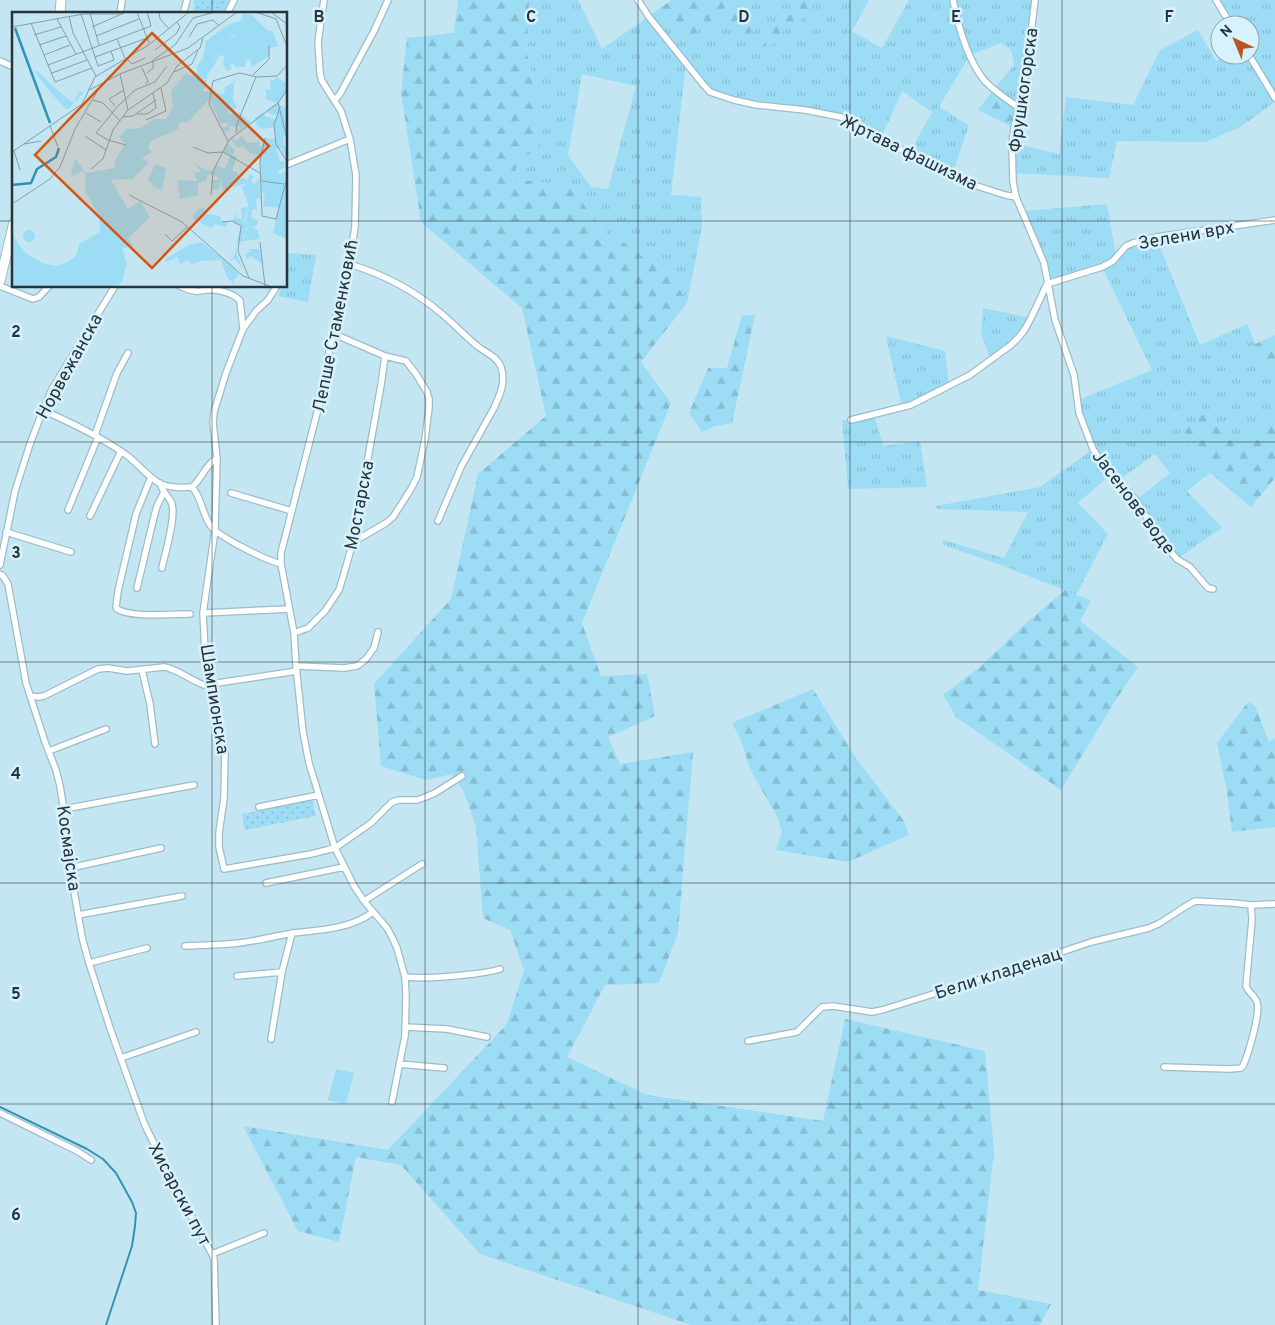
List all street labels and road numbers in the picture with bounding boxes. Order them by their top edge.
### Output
street label: Фрушкогорска [1004,26,1045,154]
street label: Жртава фашизма [836,110,981,197]
street label: Зелени врх [1136,217,1236,256]
street label: Лепше Стаменковић [308,238,365,415]
street label: Норвежанска [32,310,109,424]
street label: Јасенове воде [1086,446,1180,560]
street label: Мостарска [341,459,380,552]
street label: Шампионска [193,643,234,756]
street label: Космајска [50,804,85,892]
street label: Бели кладенац [932,943,1065,1006]
street label: Хисарски пут [142,1139,215,1250]

